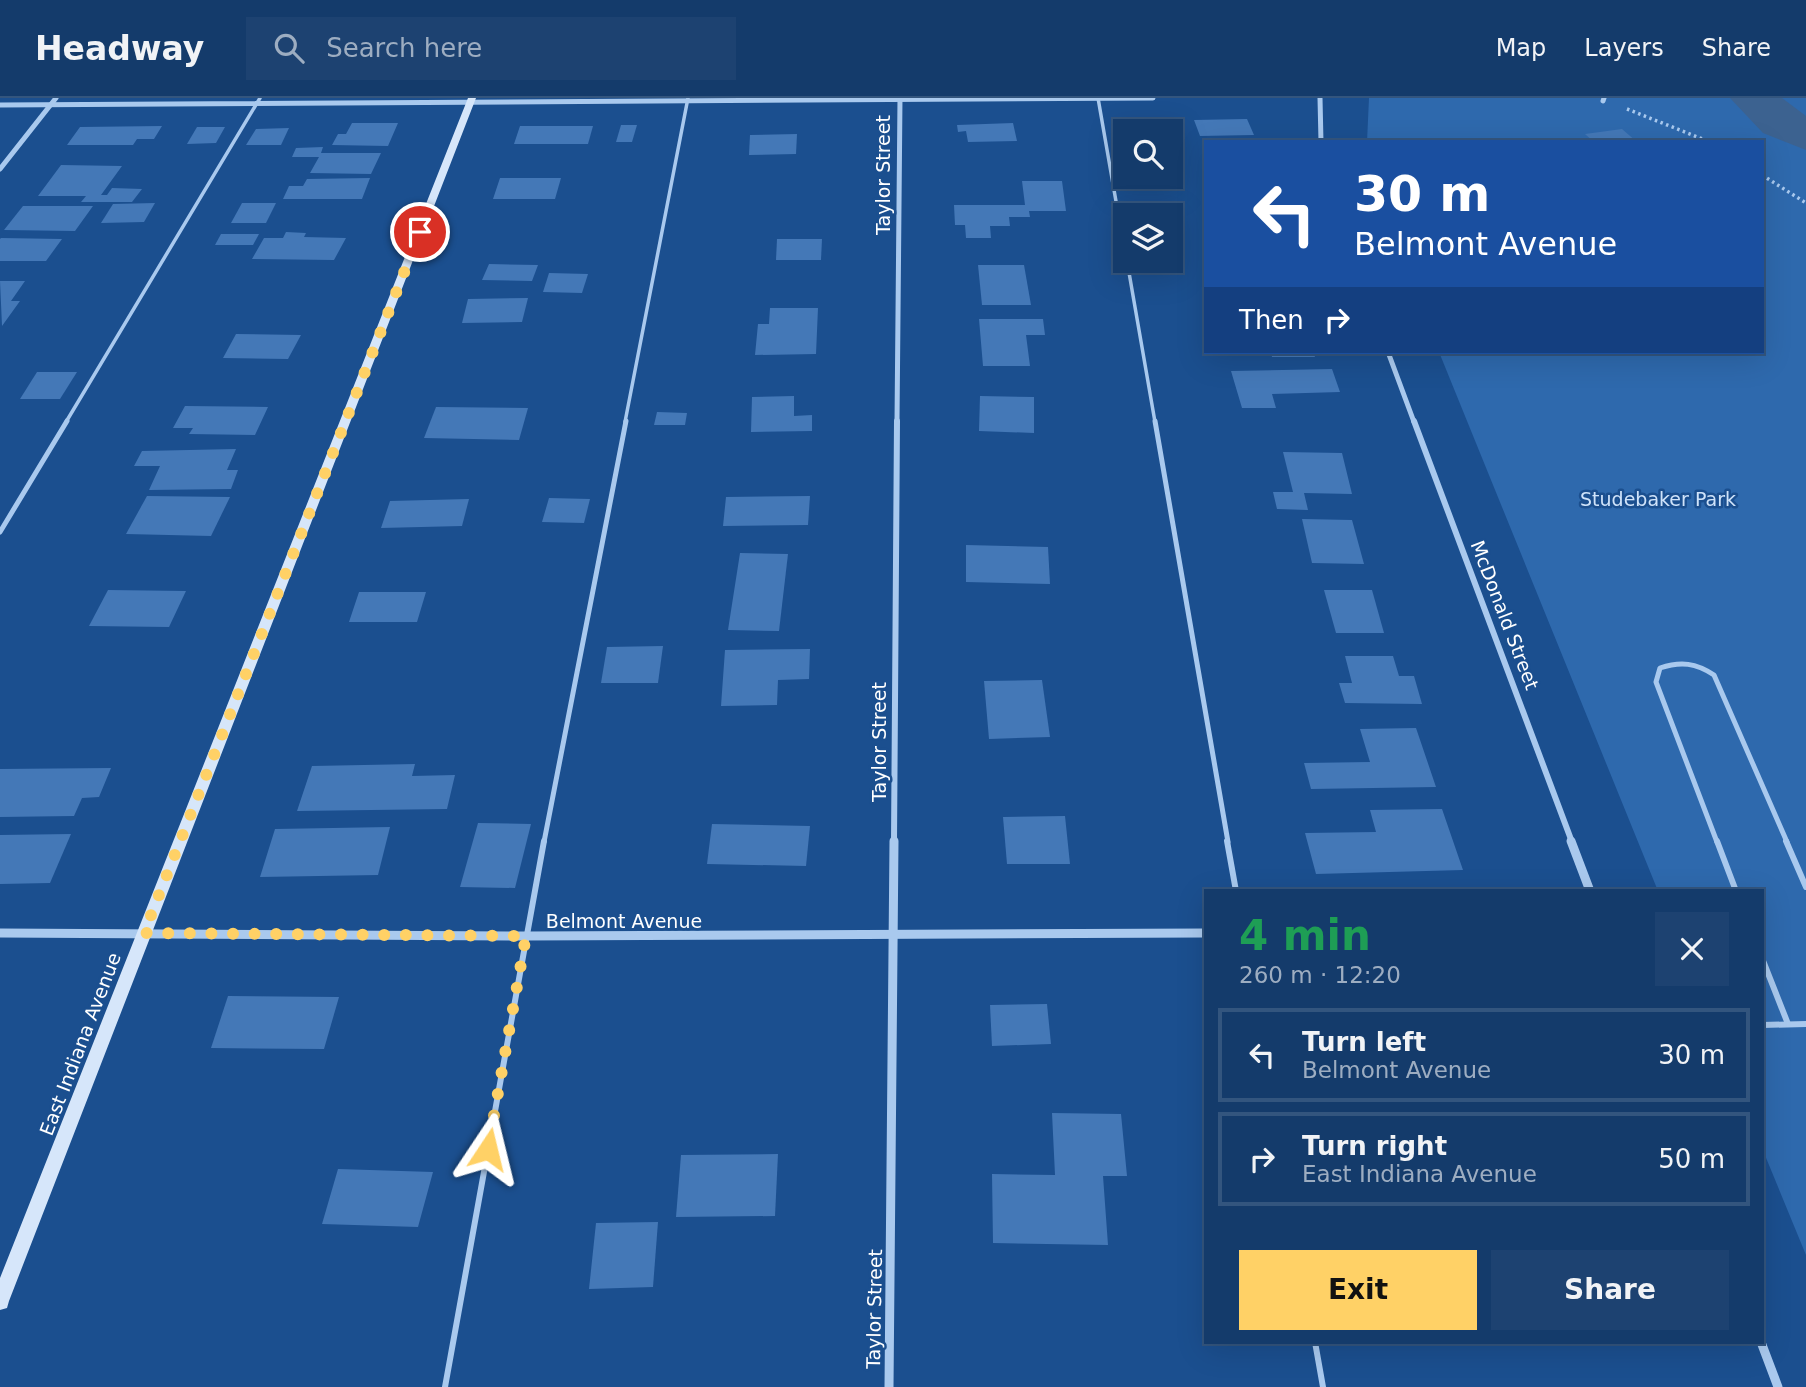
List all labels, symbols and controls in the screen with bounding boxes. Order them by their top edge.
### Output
search box [246,17,736,80]
text: Headway [35,29,204,68]
icon: search [270,29,308,67]
text: Search here [326,33,482,63]
text: Map [1496,34,1546,62]
text: Layers [1584,34,1664,62]
text: Share [1702,34,1771,62]
street label: Taylor Street [872,115,894,236]
map controls [1113,119,1183,273]
button: search [1113,119,1183,189]
text: 30 m [1354,166,1490,223]
icon: left [1239,168,1330,259]
pin [390,202,450,262]
button: layers [1113,203,1183,273]
icon: arrive [401,213,439,251]
text: Belmont Avenue [1354,225,1617,263]
icon: right [1318,301,1356,339]
text: Then [1239,305,1304,335]
park label: Studebaker Park [1580,488,1736,510]
street label: McDonald Street [1466,537,1544,693]
street label: Taylor Street [868,682,890,803]
street label: Belmont Avenue [546,910,702,932]
text: 4 min [1239,911,1371,960]
button: close [1655,912,1729,986]
street label: East Indiana Avenue [35,950,125,1138]
text: 260 m · 12:20 [1239,962,1401,988]
text: Turn left [1302,1027,1426,1057]
icon: left [1243,1036,1281,1074]
text: 30 m [1658,1040,1725,1070]
text: Belmont Avenue [1302,1057,1491,1083]
position arrow [451,1112,525,1186]
text: Turn right [1302,1131,1447,1161]
icon: right [1243,1140,1281,1178]
text: 50 m [1658,1144,1725,1174]
text: East Indiana Avenue [1302,1161,1537,1187]
street label: Taylor Street [862,1249,886,1370]
button: Exit [1239,1250,1477,1330]
button: Share [1491,1250,1729,1330]

